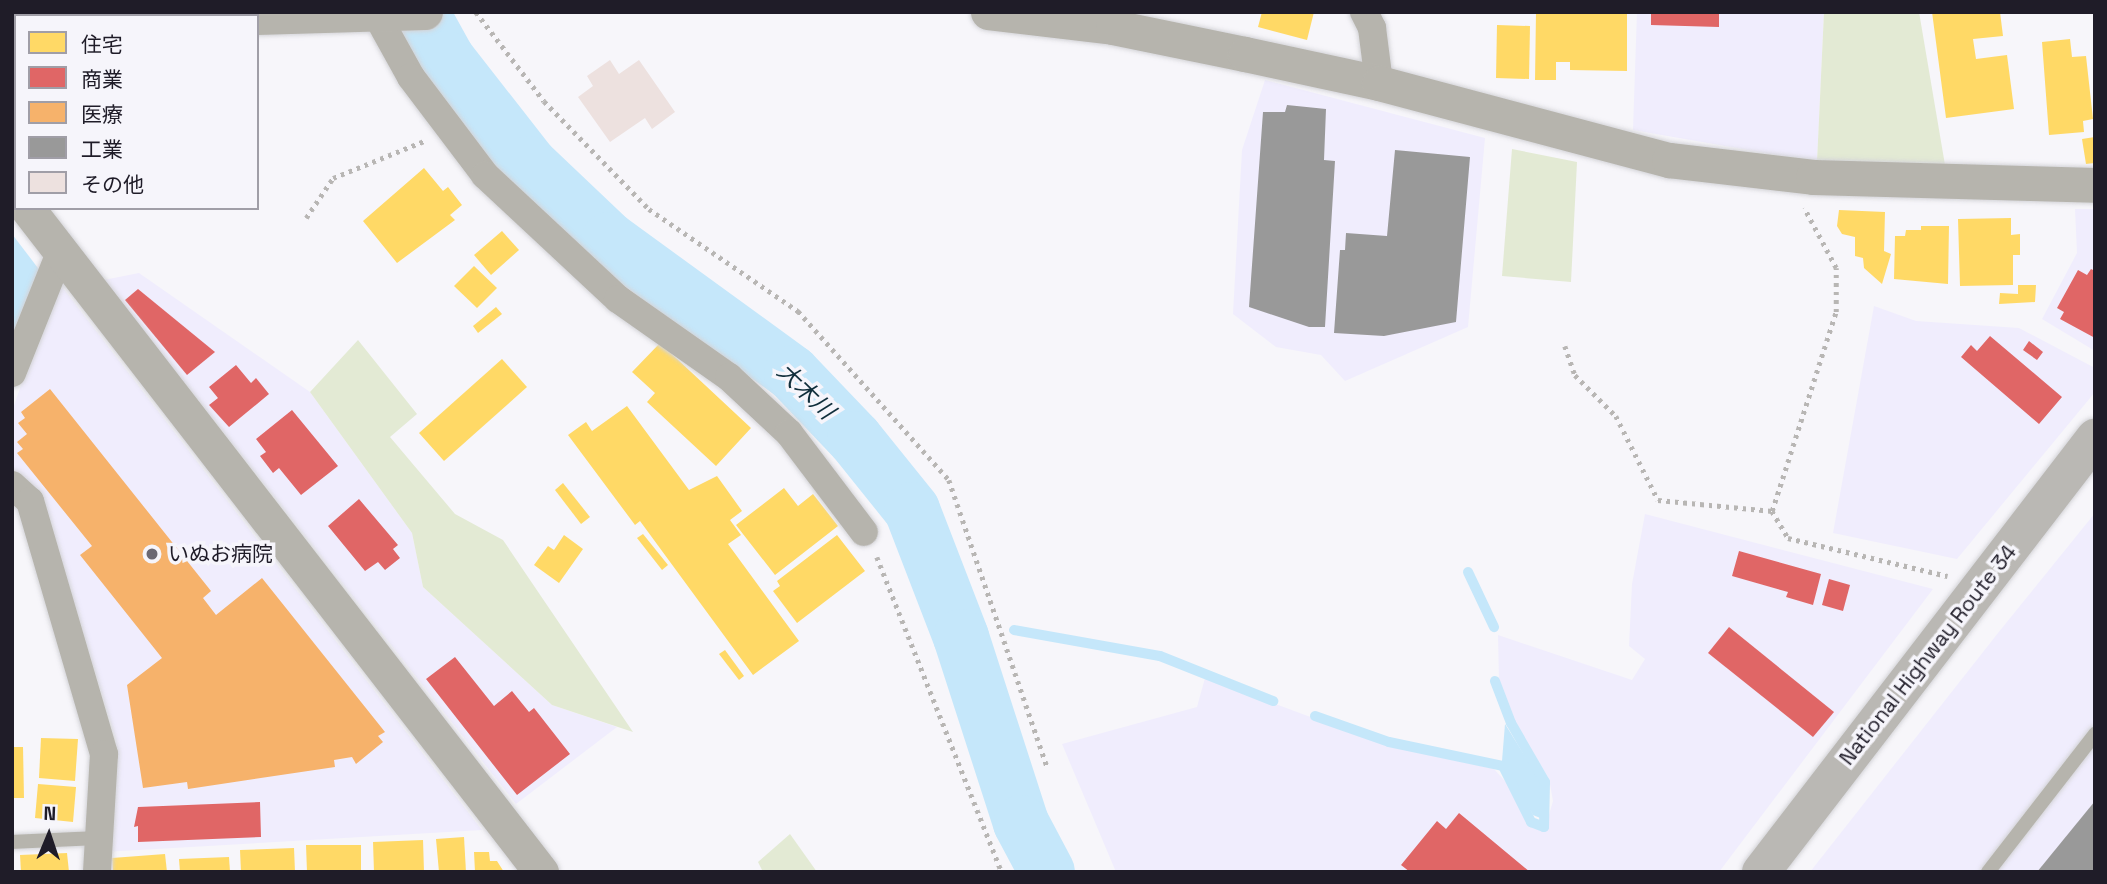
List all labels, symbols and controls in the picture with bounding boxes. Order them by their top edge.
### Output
legend [14,14,259,210]
text: 住宅 [81,31,123,58]
text: 商業 [81,66,123,93]
text: 医療 [81,101,123,128]
text: 工業 [81,136,123,163]
text: その他 [81,171,144,198]
water label: 大木川 [772,357,840,425]
street label: National Highway Route 34 [1834,540,2022,770]
place label: いぬお病院 [168,541,273,567]
marker: いぬお病院 [142,544,162,564]
north arrow [14,800,84,870]
text: N [43,801,57,826]

